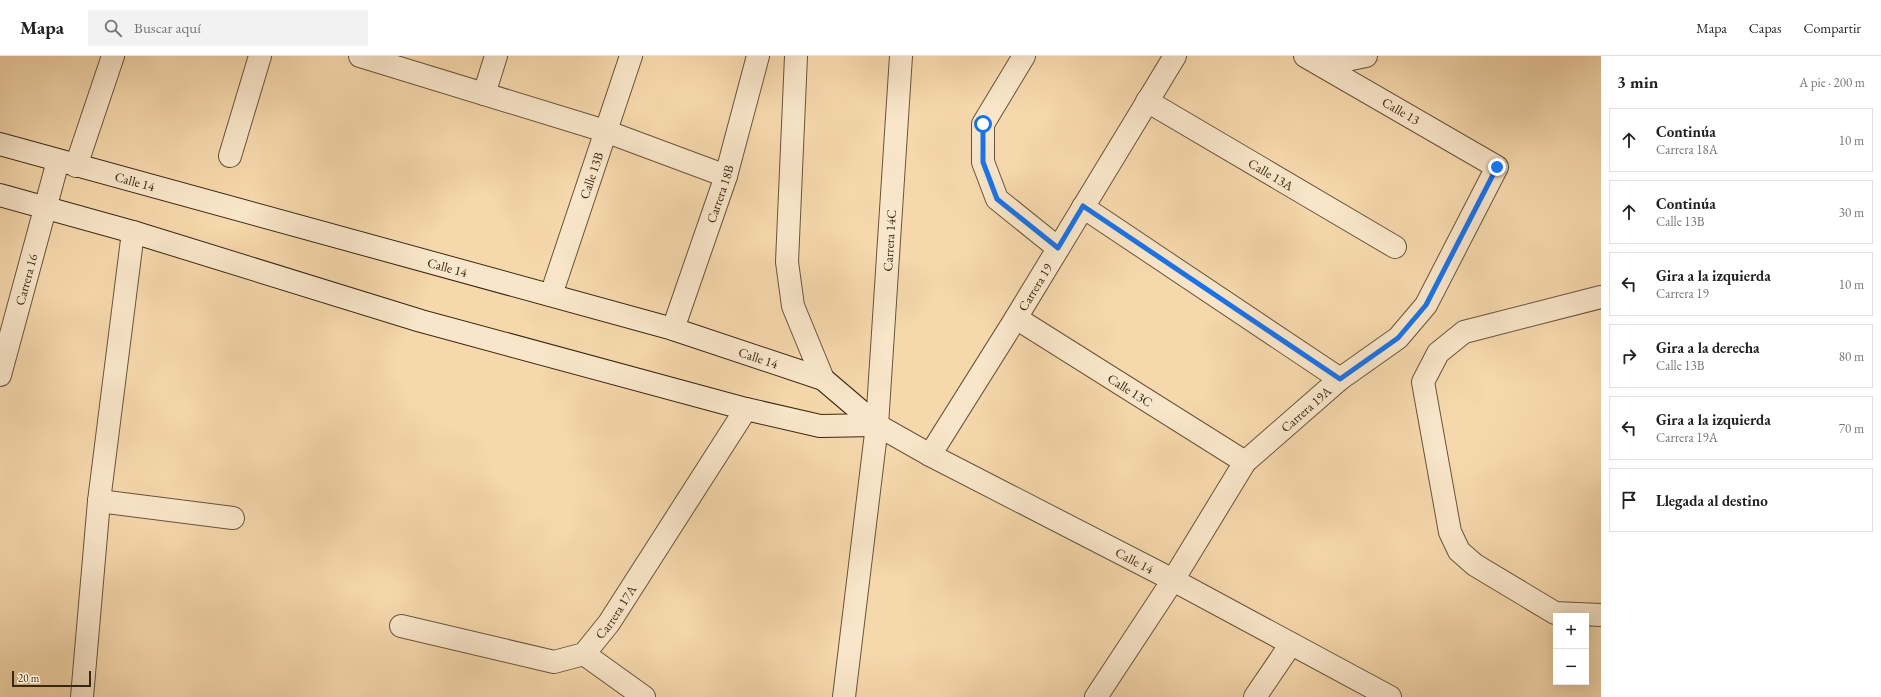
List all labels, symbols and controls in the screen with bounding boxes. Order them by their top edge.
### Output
search box [88,10,368,46]
text: Mapa [20,15,64,40]
icon: search [102,17,124,39]
text: Buscar aquí [134,18,201,37]
text: Mapa [1696,19,1727,37]
text: Capas [1749,19,1781,37]
text: Compartir [1803,19,1861,37]
text: 3 min [1617,71,1658,93]
text: A pie · 200 m [1799,74,1865,91]
street label: Calle 13 [1379,93,1423,129]
route start [974,115,992,133]
text: Continúa [1656,122,1716,141]
icon: ahead [1618,129,1640,151]
text: 10 m [1839,132,1864,149]
text: Carrera 18A [1656,141,1718,158]
street label: Calle 13B [575,149,607,201]
street label: Calle 13A [1245,154,1298,195]
route end [1488,158,1506,176]
street label: Carrera 18B [702,163,737,225]
street label: Calle 14 [113,167,158,195]
text: Continúa [1656,194,1716,213]
icon: ahead [1618,201,1640,223]
text: 30 m [1839,204,1864,221]
street label: Carrera 14C [879,209,900,272]
text: Calle 13B [1656,213,1704,230]
street label: Carrera 16 [11,252,41,307]
street label: Calle 14 [425,253,470,281]
street label: Carrera 19 [1014,259,1056,314]
text: Gira a la izquierda [1656,266,1771,285]
icon: left [1618,273,1640,295]
text: 10 m [1839,276,1864,293]
text: Carrera 19 [1656,285,1709,302]
text: Gira a la derecha [1656,338,1760,357]
street label: Calle 14 [736,343,781,372]
icon: right [1618,345,1640,367]
text: 80 m [1839,348,1864,365]
text: Calle 13B [1656,357,1704,374]
street label: Calle 13C [1105,369,1156,410]
street label: Carrera 19A [1277,382,1335,436]
text: Gira a la izquierda [1656,410,1771,429]
icon: left [1618,417,1640,439]
text: 70 m [1839,420,1864,437]
text: Carrera 19A [1656,429,1718,446]
icon: arrive [1618,489,1640,511]
text: Llegada al destino [1656,491,1768,510]
street label: Calle 14 [1113,543,1157,578]
street label: Carrera 17A [591,581,640,642]
map controls [1553,613,1589,685]
button: + [1553,613,1589,649]
button: − [1553,649,1589,685]
scale bar [12,669,91,688]
text: 20 m [18,671,39,685]

